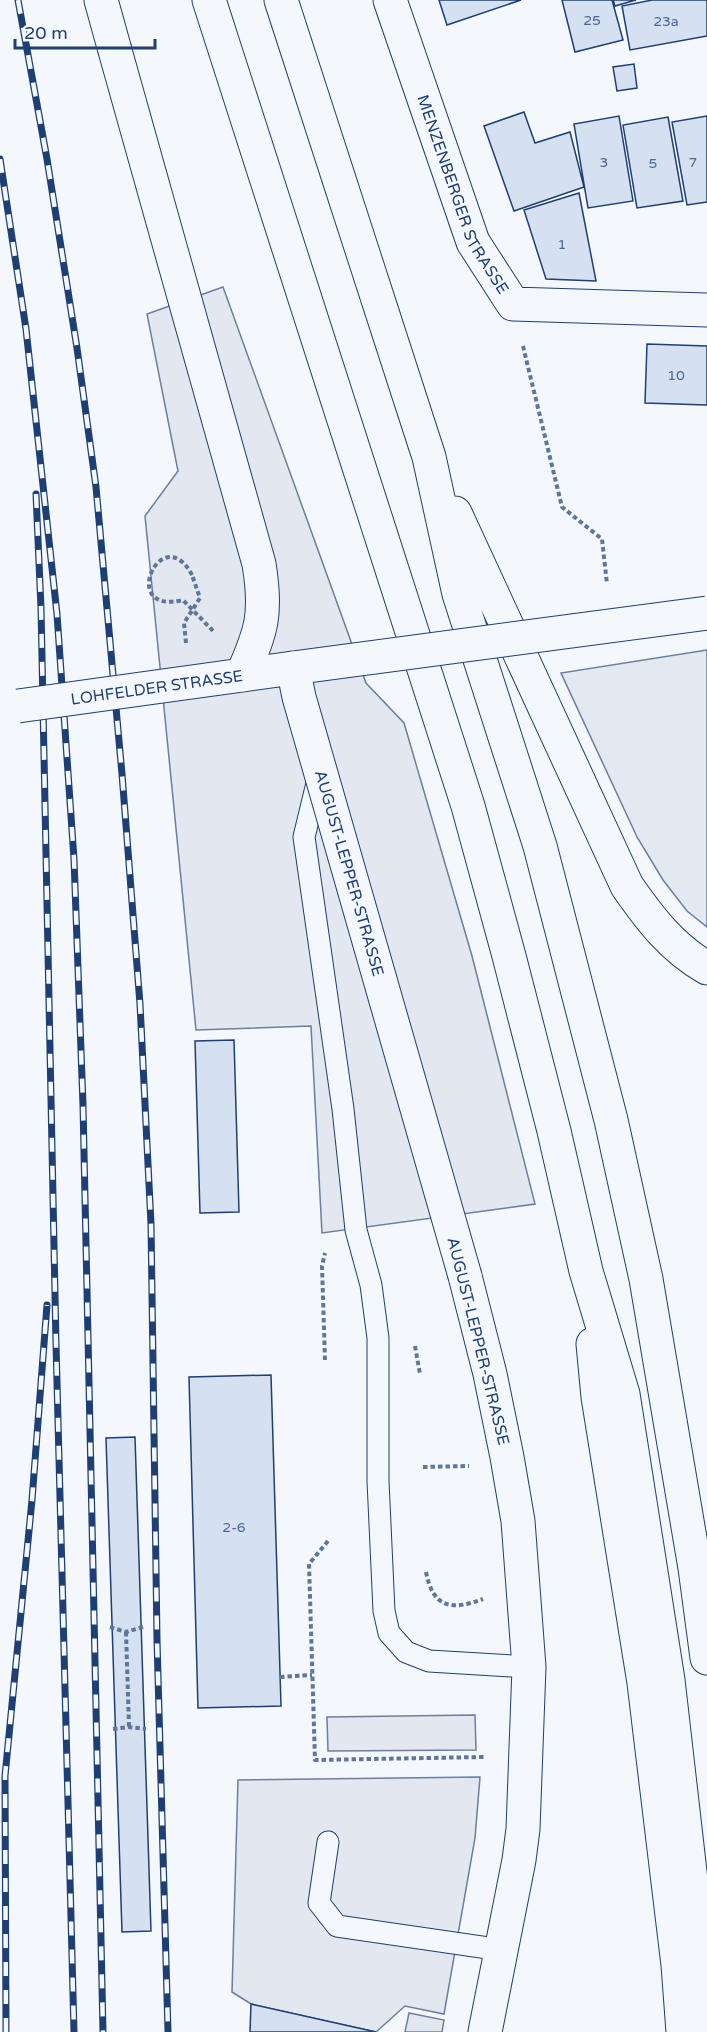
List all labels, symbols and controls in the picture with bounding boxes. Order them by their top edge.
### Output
scale bar [15,12,154,50]
house number: 25 [583,12,601,29]
house number: 23a [653,13,679,30]
text: 20 m [24,22,68,44]
street label: MENZENBERGER STRASSE [412,92,513,298]
house number: 3 [600,154,608,171]
house number: 7 [689,154,697,171]
house number: 5 [649,155,657,172]
house number: 1 [558,236,566,253]
house number: 10 [667,367,685,384]
street label: LOHFELDER STRASSE [69,666,244,710]
street label: AUGUST-LEPPER-STRASSE [310,768,388,979]
street label: AUGUST-LEPPER-STRASSE [442,1235,514,1447]
house number: 2-6 [222,1519,246,1536]

